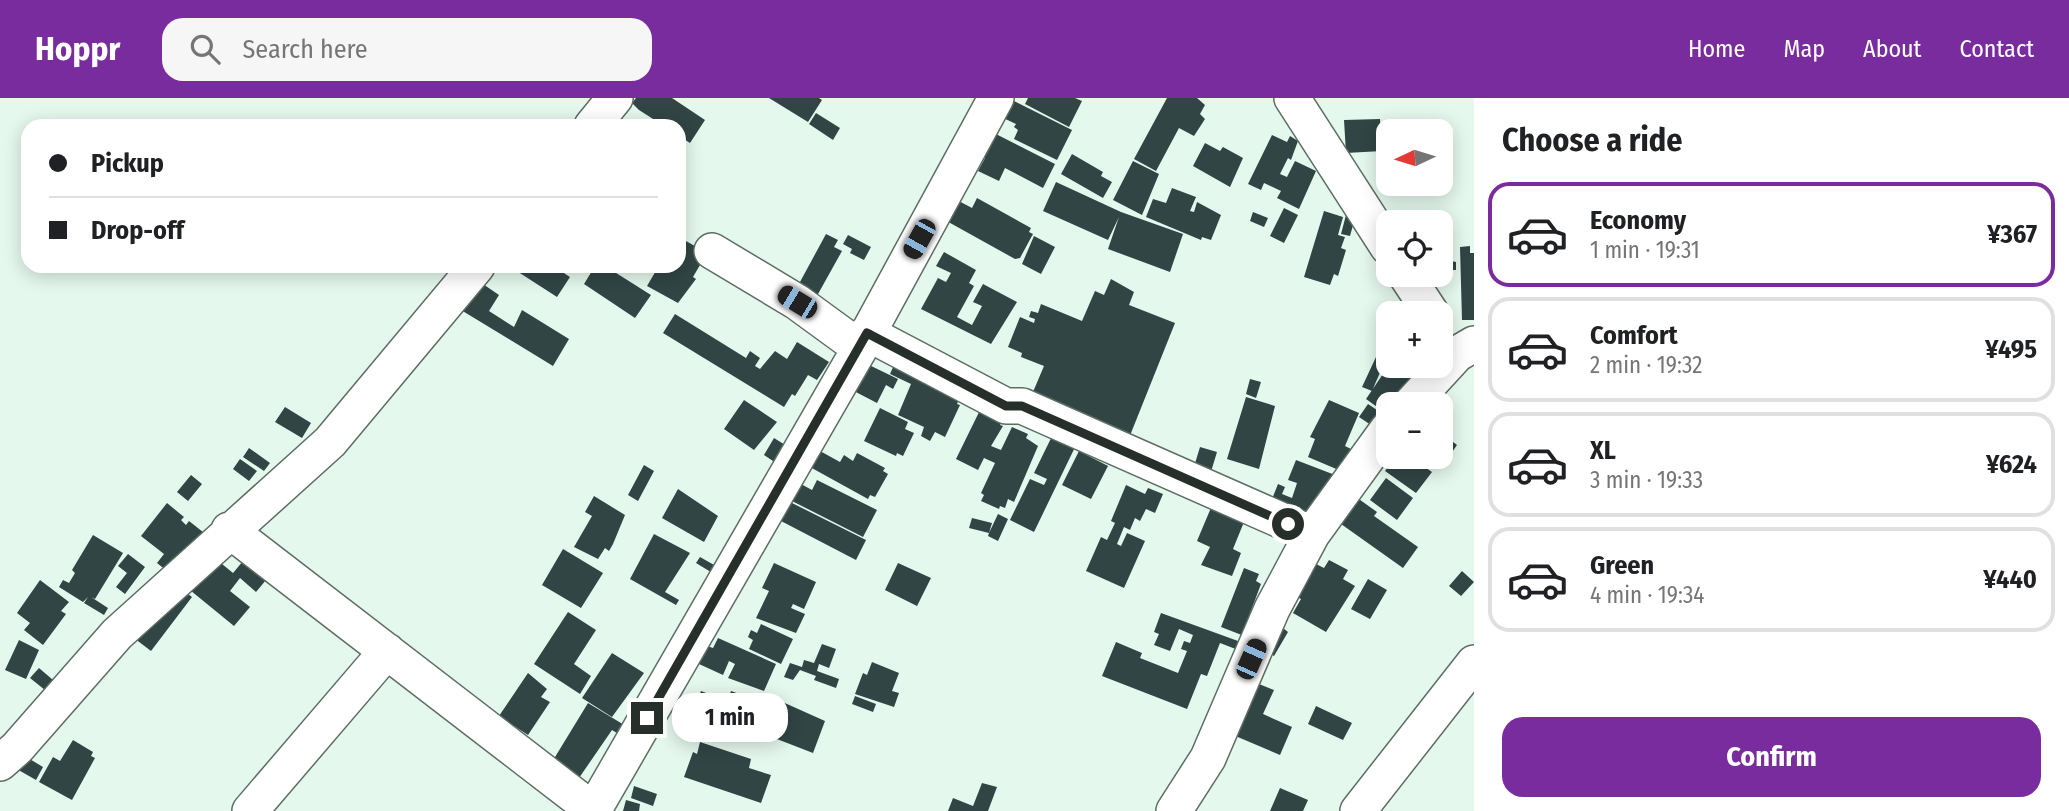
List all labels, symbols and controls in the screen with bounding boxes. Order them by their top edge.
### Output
search box [162,18,652,81]
text: Hoppr [35,29,120,69]
icon: search [186,30,224,68]
text: Search here [242,34,368,65]
text: Home [1688,35,1745,63]
text: Map [1783,35,1825,63]
text: About [1863,35,1921,63]
text: Contact [1959,35,2034,63]
north arrow [1376,119,1452,196]
map controls [1376,119,1453,469]
text: Choose a ride [1502,121,1683,159]
text: Pickup [91,148,164,179]
icon: car [1506,203,1569,266]
text: Economy [1590,205,1686,236]
button: locate [1376,210,1453,287]
text: Drop-off [91,215,184,246]
car [900,216,939,262]
text: ¥367 [1987,219,2037,250]
text: 1 min · 19:31 [1590,236,1700,264]
car [774,282,821,322]
button: + [1376,301,1453,378]
icon: car [1506,318,1569,381]
text: Comfort [1590,320,1678,351]
text: ¥495 [1985,334,2037,365]
text: 2 min · 19:32 [1590,351,1702,379]
button: − [1376,392,1453,469]
icon: car [1506,433,1569,496]
text: XL [1590,435,1616,466]
text: ¥624 [1986,449,2037,480]
text: 3 min · 19:33 [1590,466,1703,494]
route start [1272,508,1304,540]
icon: car [1506,548,1569,611]
text: Green [1590,550,1654,581]
text: ¥440 [1983,564,2037,595]
text: 4 min · 19:34 [1590,581,1704,609]
car [1233,636,1270,682]
callout: 1 min [672,694,787,742]
route end [631,702,663,734]
text: 1 min [705,703,755,731]
button: Confirm [1502,717,2041,797]

